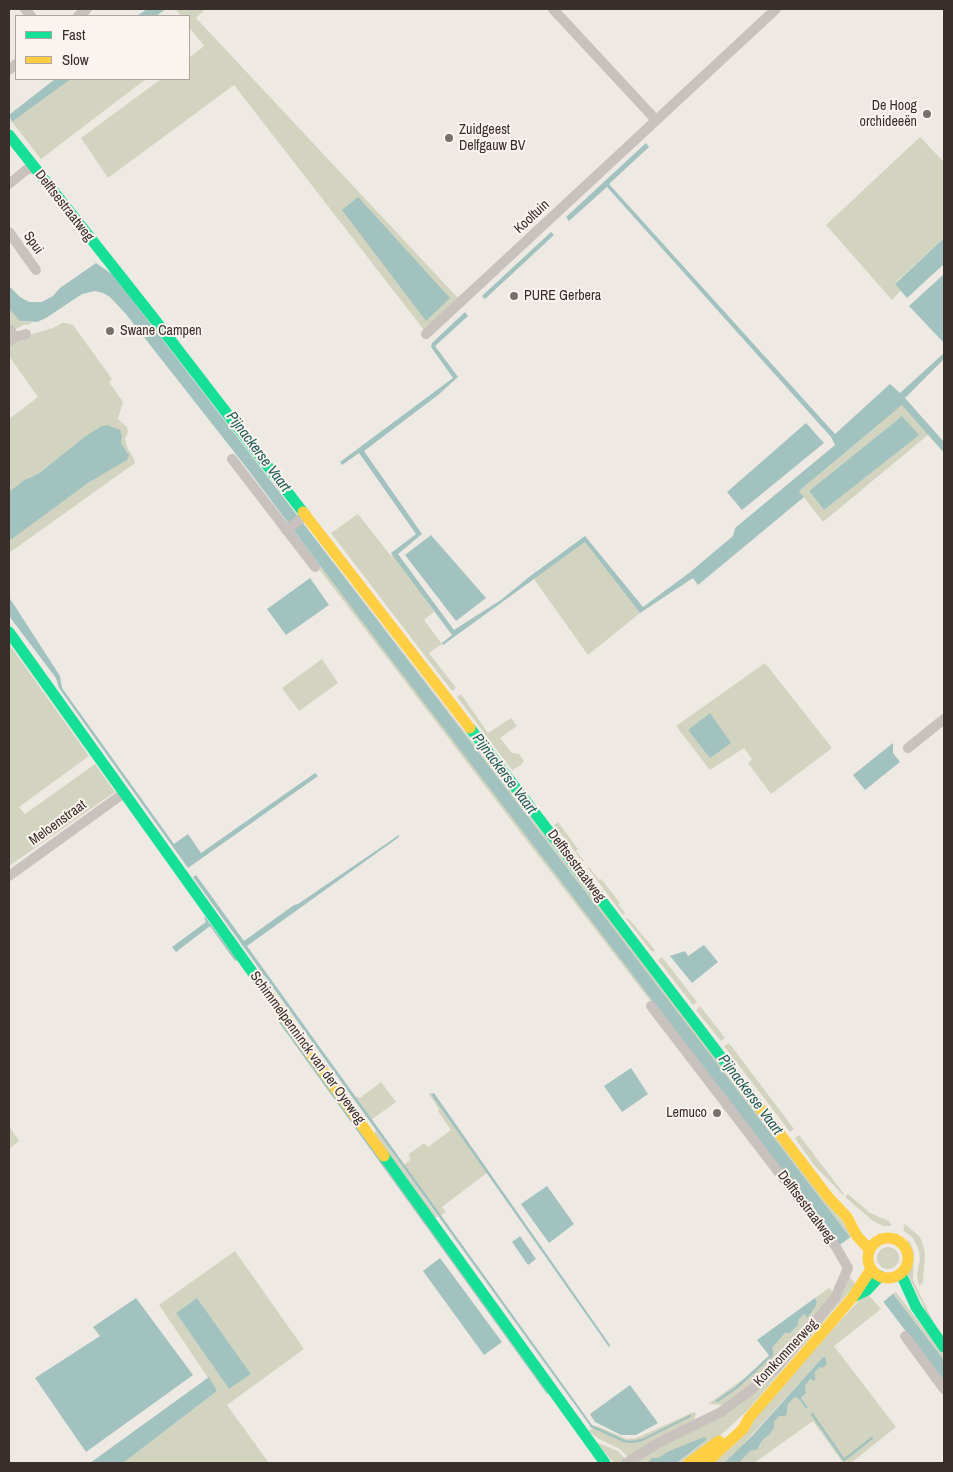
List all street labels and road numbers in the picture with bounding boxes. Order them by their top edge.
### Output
street label: Delftsestraatweg [31,167,97,245]
street label: Kooltuin [511,196,553,238]
street label: Spui [19,229,47,257]
street label: Meloenstraat [26,797,90,849]
street label: Delftsestraatweg [544,827,608,905]
street label: Schimmelpenninck van der Oyeweg [246,968,368,1128]
street label: Delftsestraatweg [774,1168,838,1246]
street label: Komkommerweg [750,1316,822,1390]

